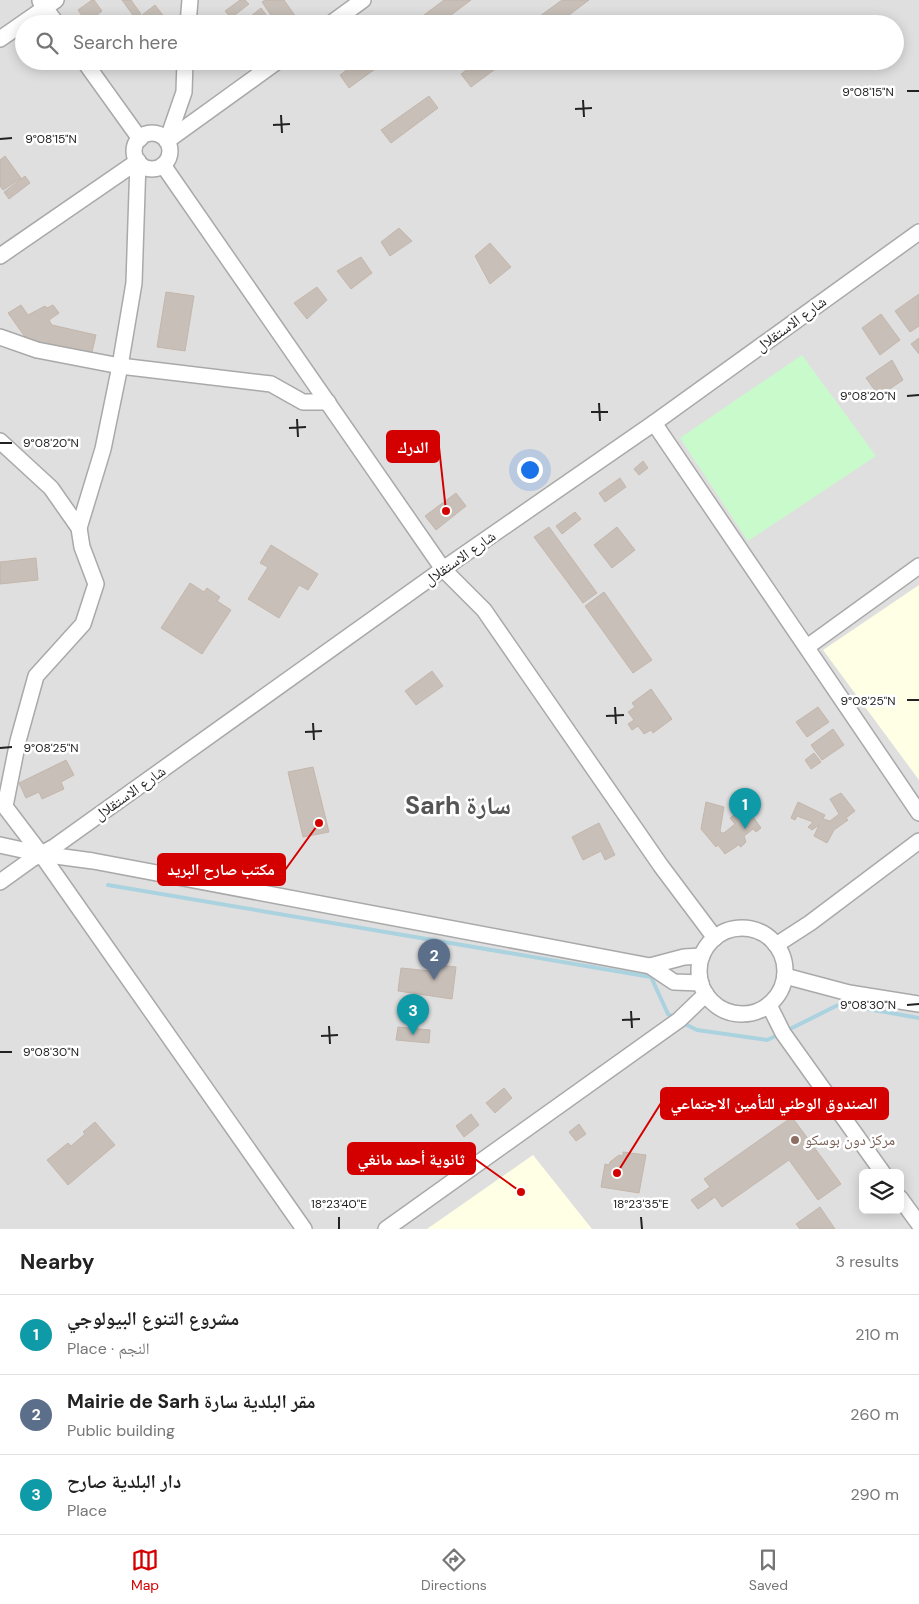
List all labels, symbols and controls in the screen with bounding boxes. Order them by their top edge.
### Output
search box [15,15,904,70]
icon: search [33,29,61,57]
text: Search here [73,30,178,55]
text: 9°08'15"N [842,84,894,100]
text: 9°08'15"N [25,131,77,147]
street label: شارع الاستقلال [752,291,831,356]
text: 9°08'20"N [840,388,896,404]
callout: الدرك [387,431,439,462]
text: 9°08'20"N [23,435,79,451]
text: الدرك [397,437,429,458]
your location [517,457,543,483]
street label: شارع الاستقلال [420,526,500,590]
text: 9°08'25"N [841,693,895,709]
text: 9°08'25"N [24,740,78,756]
street label: شارع الاستقلال [90,761,170,825]
pin: 1 [729,788,761,829]
district label: Sarh سارة [405,789,511,822]
callout: مكتب صارح البريد [158,854,285,885]
text: مكتب صارح البريد [167,859,275,880]
pin: 2 [418,939,450,980]
pin: 3 [397,994,429,1035]
text: 9°08'30"N [840,997,896,1013]
text: 9°08'30"N [23,1044,79,1060]
callout: الصندوق الوطني للتأمين الاجتماعي [661,1088,888,1119]
text: الصندوق الوطني للتأمين الاجتماعي [671,1093,877,1116]
place label: مركز دون بوسكو [805,1130,895,1150]
marker: مركز دون بوسكو [789,1134,801,1146]
callout: ثانوية أحمد مانغي [348,1143,475,1174]
text: ثانوية أحمد مانغي [358,1149,465,1172]
map controls [859,1169,904,1214]
button: layers [859,1169,904,1214]
text: 18°23'40"E [311,1196,367,1212]
text: 18°23'35"E [613,1196,669,1212]
text: Nearby [20,1248,94,1276]
text: 3 results [836,1251,899,1272]
text: مشروع التنوع البيولوجي [67,1306,239,1331]
text: 1 [33,1324,39,1345]
text: 210 m [855,1324,899,1345]
text: Place · النجم [67,1338,149,1359]
text: Mairie de Sarh مقر البلدية سارة [67,1389,316,1414]
text: 2 [31,1404,41,1425]
text: 260 m [850,1404,899,1425]
text: Public building [67,1420,175,1441]
text: دار البلدية صارح [67,1469,181,1494]
text: 3 [31,1484,41,1505]
text: 290 m [850,1484,899,1505]
text: Place [67,1500,107,1521]
tab: Map [131,1546,159,1594]
tab: Directions [421,1546,487,1594]
tab: Saved [749,1546,788,1594]

